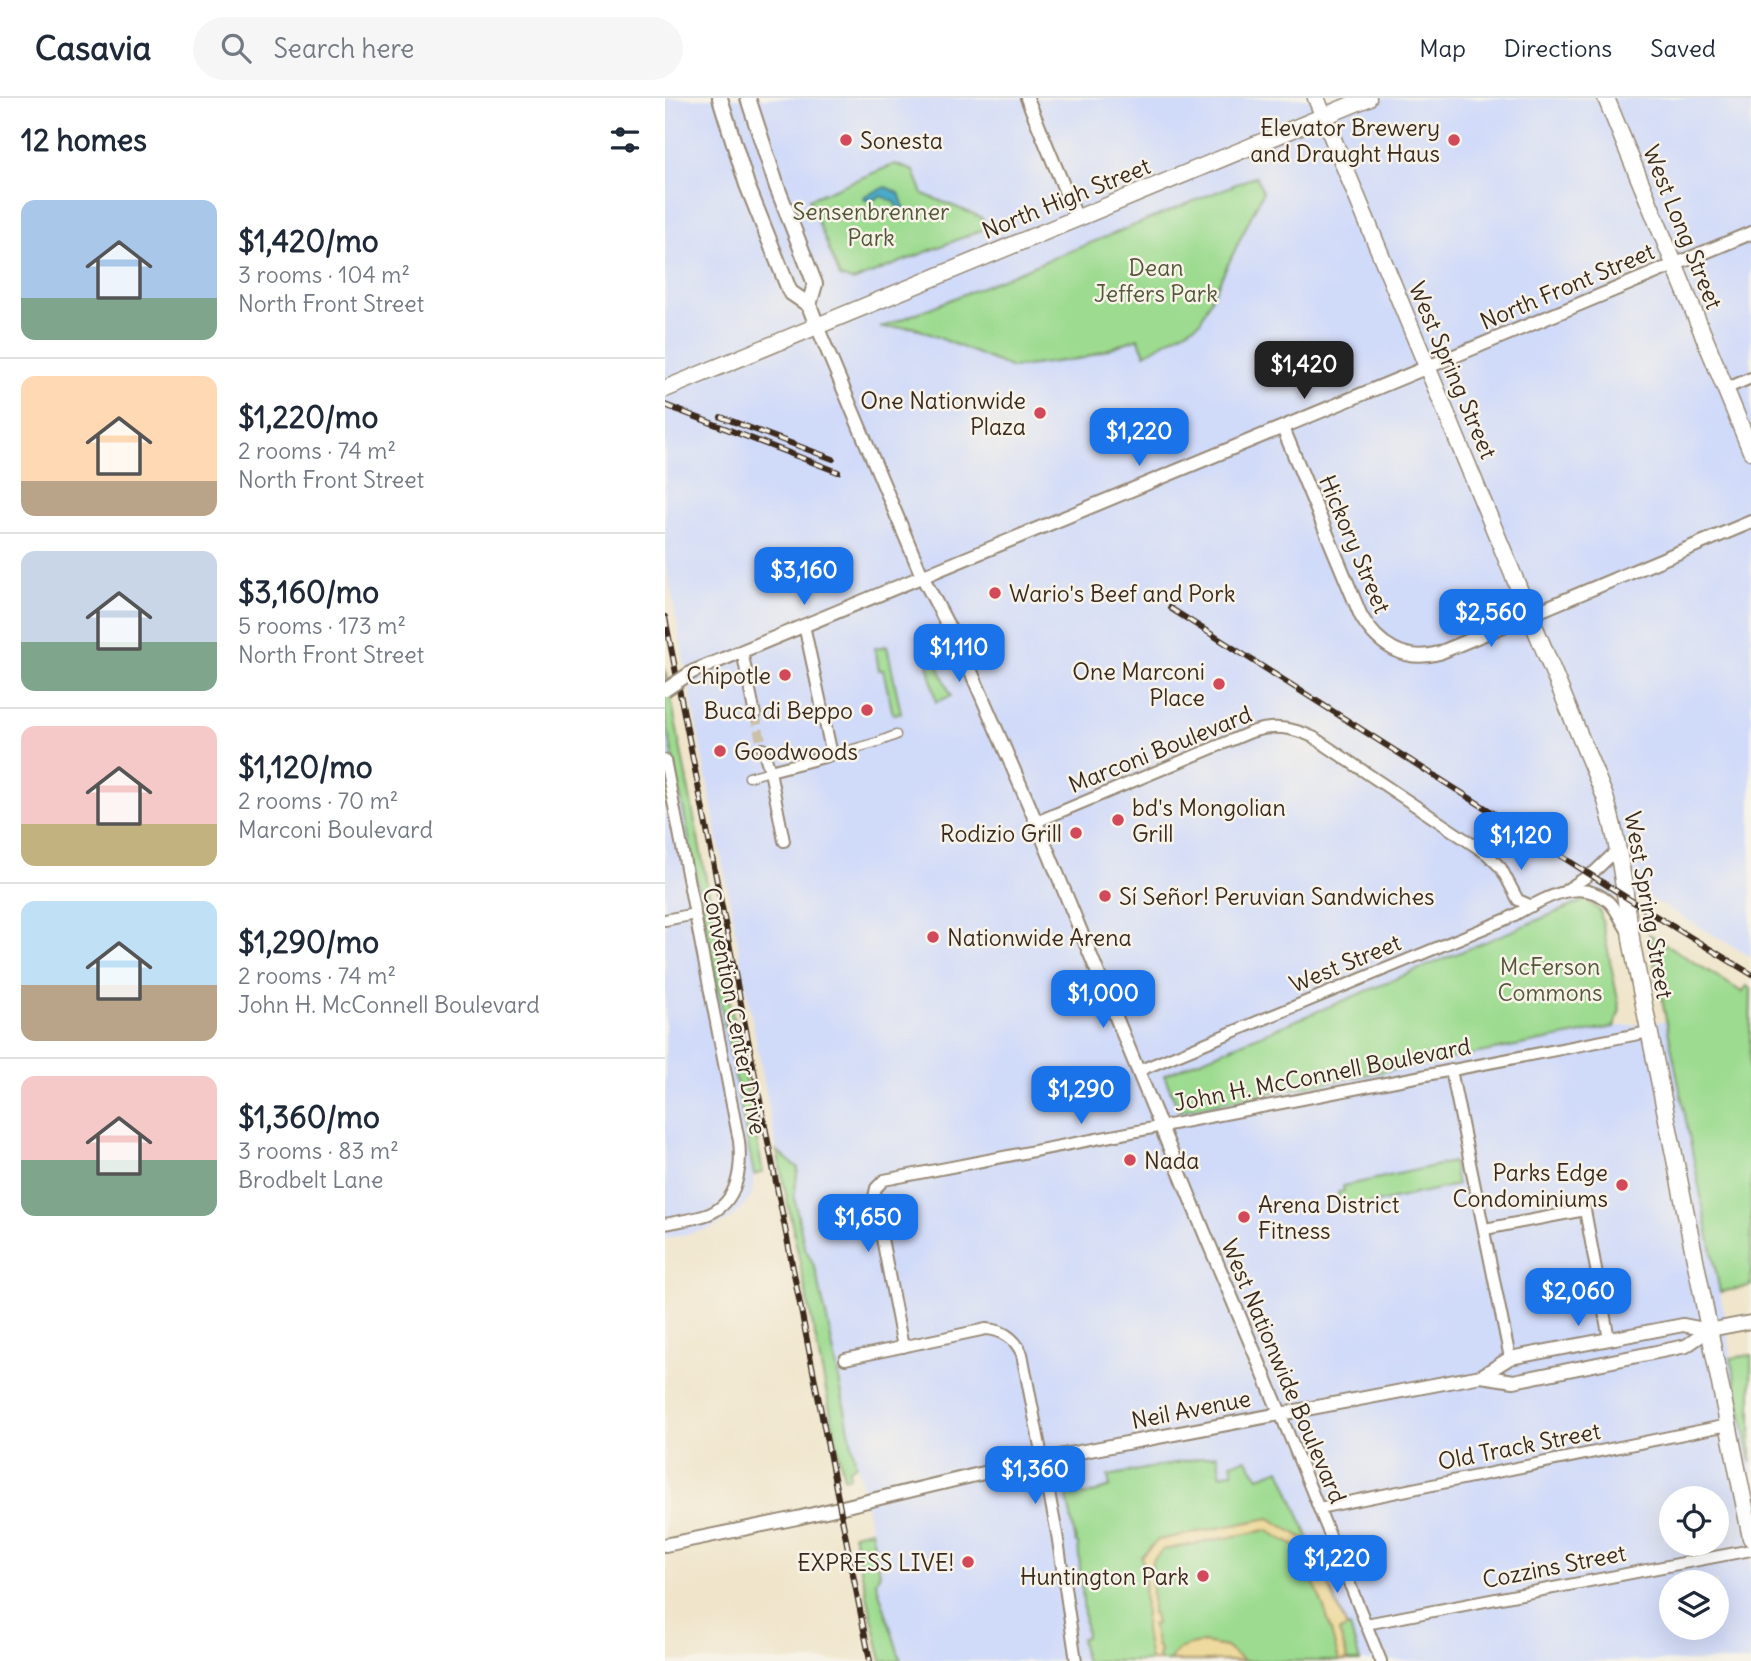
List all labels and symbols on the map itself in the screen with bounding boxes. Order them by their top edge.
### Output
place label: Elevator Brewery and Draught Haus [1250,113,1440,168]
place label: Sonesta [860,126,943,155]
marker: Sonesta [838,132,854,148]
marker: Elevator Brewery and Draught Haus [1446,132,1462,148]
street label: West Long Street [1637,141,1729,313]
street label: North High Street [978,151,1155,245]
park label: Sensenbrenner Park [793,197,950,252]
street label: North Front Street [1476,236,1659,336]
park label: Dean Jeffers Park [1094,253,1218,308]
street label: West Spring Street [1403,277,1503,463]
pin: $1,420 [1247,342,1361,401]
place label: One Nationwide Plaza [860,386,1026,441]
marker: One Nationwide Plaza [1032,405,1048,421]
pin: $1,220 [1082,408,1196,468]
street label: Hickory Street [1313,471,1397,618]
pin: $3,160 [747,547,861,607]
place label: Wario's Beef and Pork [1009,579,1235,608]
marker: Wario's Beef and Pork [987,585,1003,601]
pin: $2,560 [1434,589,1548,649]
pin: $1,110 [902,624,1016,684]
place label: One Marconi Place [1072,657,1205,712]
place label: Chipotle [686,661,771,690]
marker: Chipotle [777,667,793,683]
marker: One Marconi Place [1211,676,1227,692]
place label: Buca di Beppo [704,696,853,725]
street label: Marconi Boulevard [1064,699,1256,799]
marker: Buca di Beppo [859,702,875,718]
place label: Goodwoods [734,737,858,766]
marker: Goodwoods [712,743,728,759]
place label: bd's Mongolian Grill [1132,793,1286,848]
street label: West Spring Street [1618,809,1680,1001]
marker: bd's Mongolian Grill [1110,812,1126,828]
pin: $1,120 [1464,812,1578,872]
place label: Rodizio Grill [940,819,1062,848]
marker: Rodizio Grill [1068,825,1084,841]
place label: Sí Señor! Peruvian Sandwiches [1119,882,1435,911]
street label: Convention Center Drive [697,885,773,1137]
marker: Sí Señor! Peruvian Sandwiches [1097,888,1113,904]
place label: Nationwide Arena [947,923,1132,952]
street label: West Street [1285,927,1405,998]
marker: Nationwide Arena [925,929,941,945]
park label: McFerson Commons [1498,952,1602,1007]
pin: $1,000 [1046,970,1160,1030]
street label: John H. McConnell Boulevard [1171,1031,1473,1117]
pin: $1,290 [1024,1066,1138,1126]
place label: Nada [1144,1146,1199,1175]
marker: Nada [1122,1152,1138,1168]
place label: Parks Edge Condominiums [1453,1158,1608,1213]
marker: Parks Edge Condominiums [1614,1177,1630,1193]
place label: Arena District Fitness [1258,1190,1400,1245]
pin: $1,650 [811,1194,925,1254]
marker: Arena District Fitness [1236,1209,1252,1225]
street label: West Nationwide Boulevard [1215,1234,1353,1508]
pin: $2,060 [1521,1268,1635,1328]
street label: Neil Avenue [1129,1383,1253,1435]
street label: Old Track Street [1435,1416,1603,1476]
pin: $1,360 [978,1446,1092,1506]
pin: $1,220 [1280,1536,1394,1595]
street label: Cozzins Street [1480,1538,1628,1594]
place label: EXPRESS LIVE! [797,1548,954,1577]
marker: EXPRESS LIVE! [960,1554,976,1570]
place label: Huntington Park [1020,1562,1189,1591]
marker: Huntington Park [1195,1568,1211,1584]

